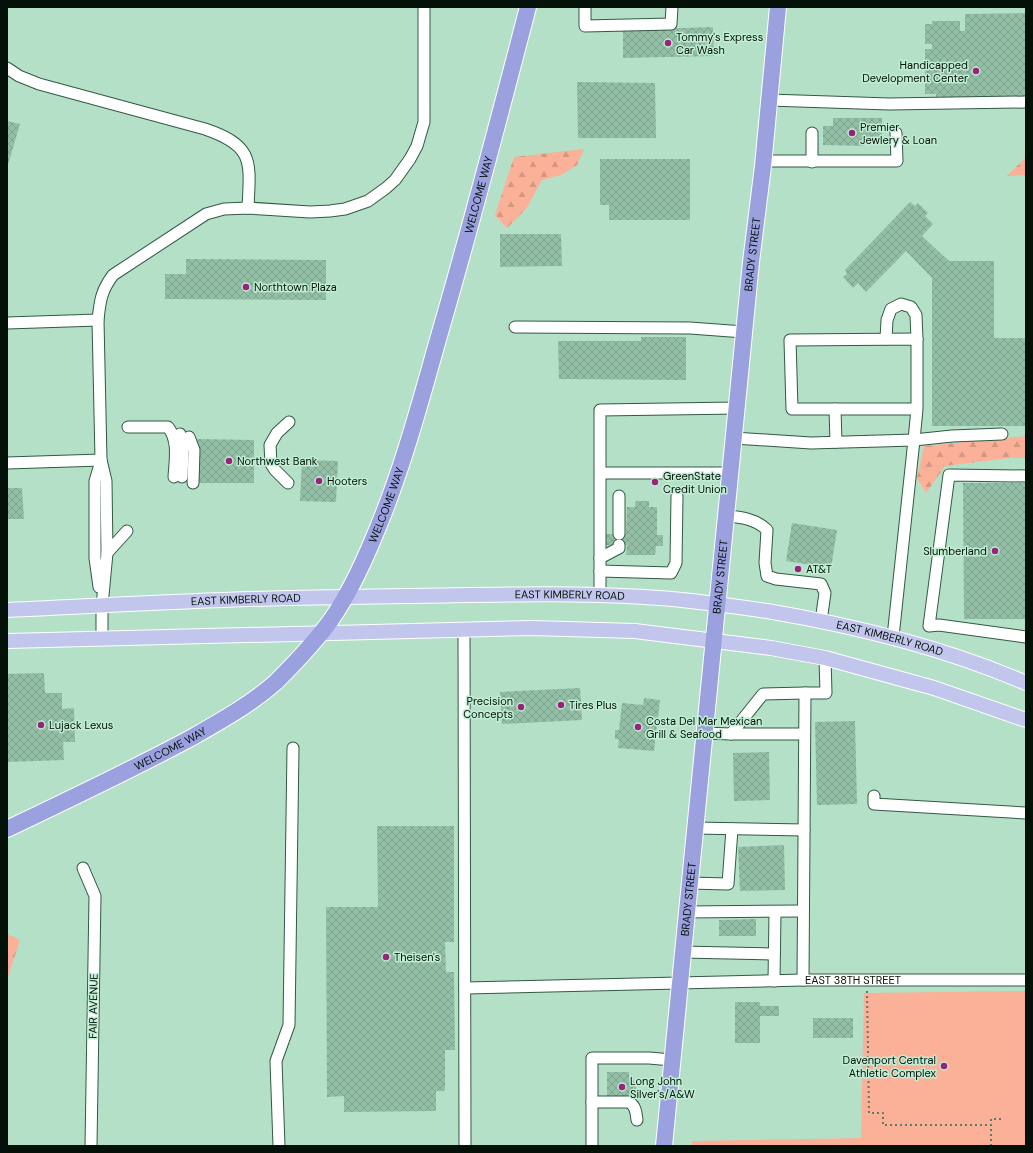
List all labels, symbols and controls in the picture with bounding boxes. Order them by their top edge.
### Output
place label: Tommy's Express Car Wash [676,30,763,57]
marker: Tommy's Express Car Wash [663,38,673,48]
place label: Handicapped Development Center [862,58,968,85]
marker: Handicapped Development Center [971,66,981,76]
place label: Premier Jewlery & Loan [860,120,937,147]
marker: Premier Jewlery & Loan [847,128,857,138]
street label: WELCOME WAY [461,154,496,235]
street label: BRADY STREET [741,217,764,292]
place label: Northtown Plaza [254,280,337,294]
marker: Northtown Plaza [241,282,251,292]
place label: Northwest Bank [237,454,318,468]
marker: Northwest Bank [224,456,234,466]
street label: WELCOME WAY [365,465,407,545]
place label: GreenState Credit Union [663,469,727,496]
place label: Hooters [327,474,367,488]
marker: Hooters [314,476,324,486]
marker: GreenState Credit Union [650,477,660,487]
street label: BRADY STREET [709,539,731,614]
place label: Slumberland [923,544,987,558]
marker: Slumberland [990,546,1000,556]
place label: AT&T [806,562,832,576]
marker: AT&T [793,564,803,574]
street label: EAST KIMBERLY ROAD [515,587,625,603]
street label: EAST KIMBERLY ROAD [190,591,301,608]
street label: EAST KIMBERLY ROAD [835,617,945,659]
place label: Precision Concepts [463,694,513,721]
place label: Tires Plus [569,698,617,712]
marker: Tires Plus [556,700,566,710]
marker: Precision Concepts [516,702,526,712]
place label: Costa Del Mar Mexican Grill & Seafood [646,714,762,741]
place label: Lujack Lexus [49,718,113,732]
marker: Lujack Lexus [36,720,46,730]
marker: Costa Del Mar Mexican Grill & Seafood [633,722,643,732]
street label: WELCOME WAY [132,723,209,773]
street label: BRADY STREET [678,861,699,937]
place label: Theisen's [394,950,440,964]
marker: Theisen's [381,952,391,962]
street label: FAIR AVENUE [85,973,101,1039]
street label: EAST 38TH STREET [805,973,901,987]
place label: Davenport Central Athletic Complex [843,1053,937,1080]
marker: Davenport Central Athletic Complex [939,1061,949,1071]
place label: Long John Silver's/A&W [630,1074,695,1101]
marker: Long John Silver's/A&W [617,1082,627,1092]

